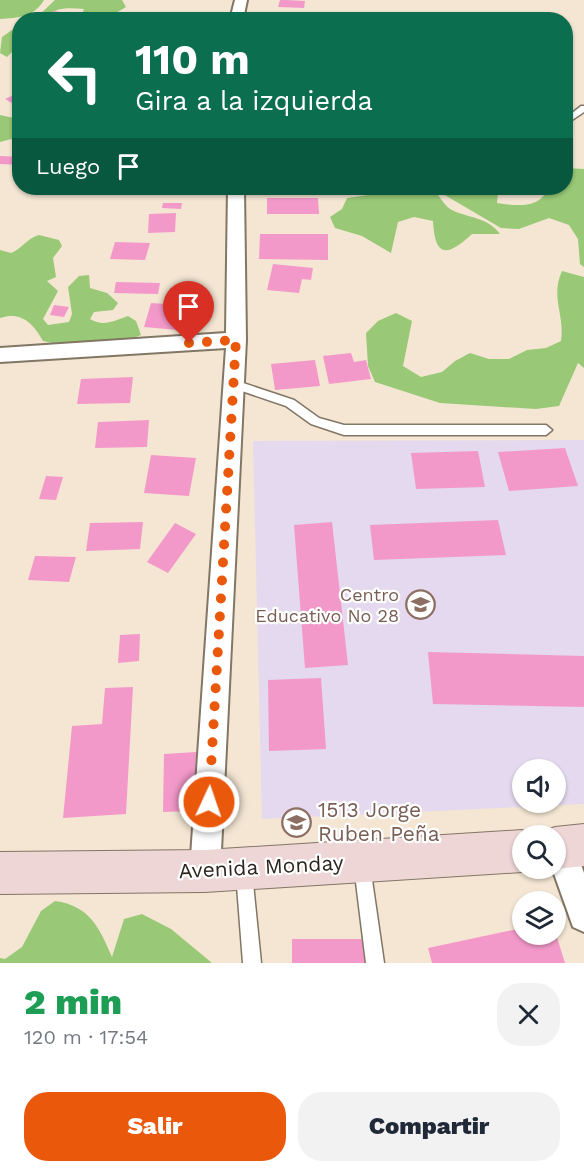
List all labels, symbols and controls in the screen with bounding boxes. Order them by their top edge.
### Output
text: 110 m [135,35,250,84]
icon: left [36,36,114,114]
text: Gira a la izquierda [135,85,373,117]
icon: arrive [112,150,145,183]
text: Luego [36,154,100,179]
pin [163,281,214,343]
icon: arrive [172,290,205,323]
place label: Centro Educativo No 28 [255,584,399,626]
school or university icon: Centro Educativo No 28 [404,589,436,621]
map controls [512,759,566,945]
button: sound [512,759,566,813]
position arrow [177,770,241,834]
place label: 1513 Jorge Ruben Peña [318,797,440,846]
school or university icon: 1513 Jorge Ruben Peña [281,806,313,838]
button: search [512,825,566,879]
street label: Avenida Monday [178,850,344,883]
button: layers [512,891,566,945]
text: 2 min [24,981,122,1023]
button: close [497,983,560,1046]
text: 120 m · 17:54 [24,1025,148,1049]
button: Salir [24,1092,286,1161]
button: Compartir [298,1092,560,1161]

